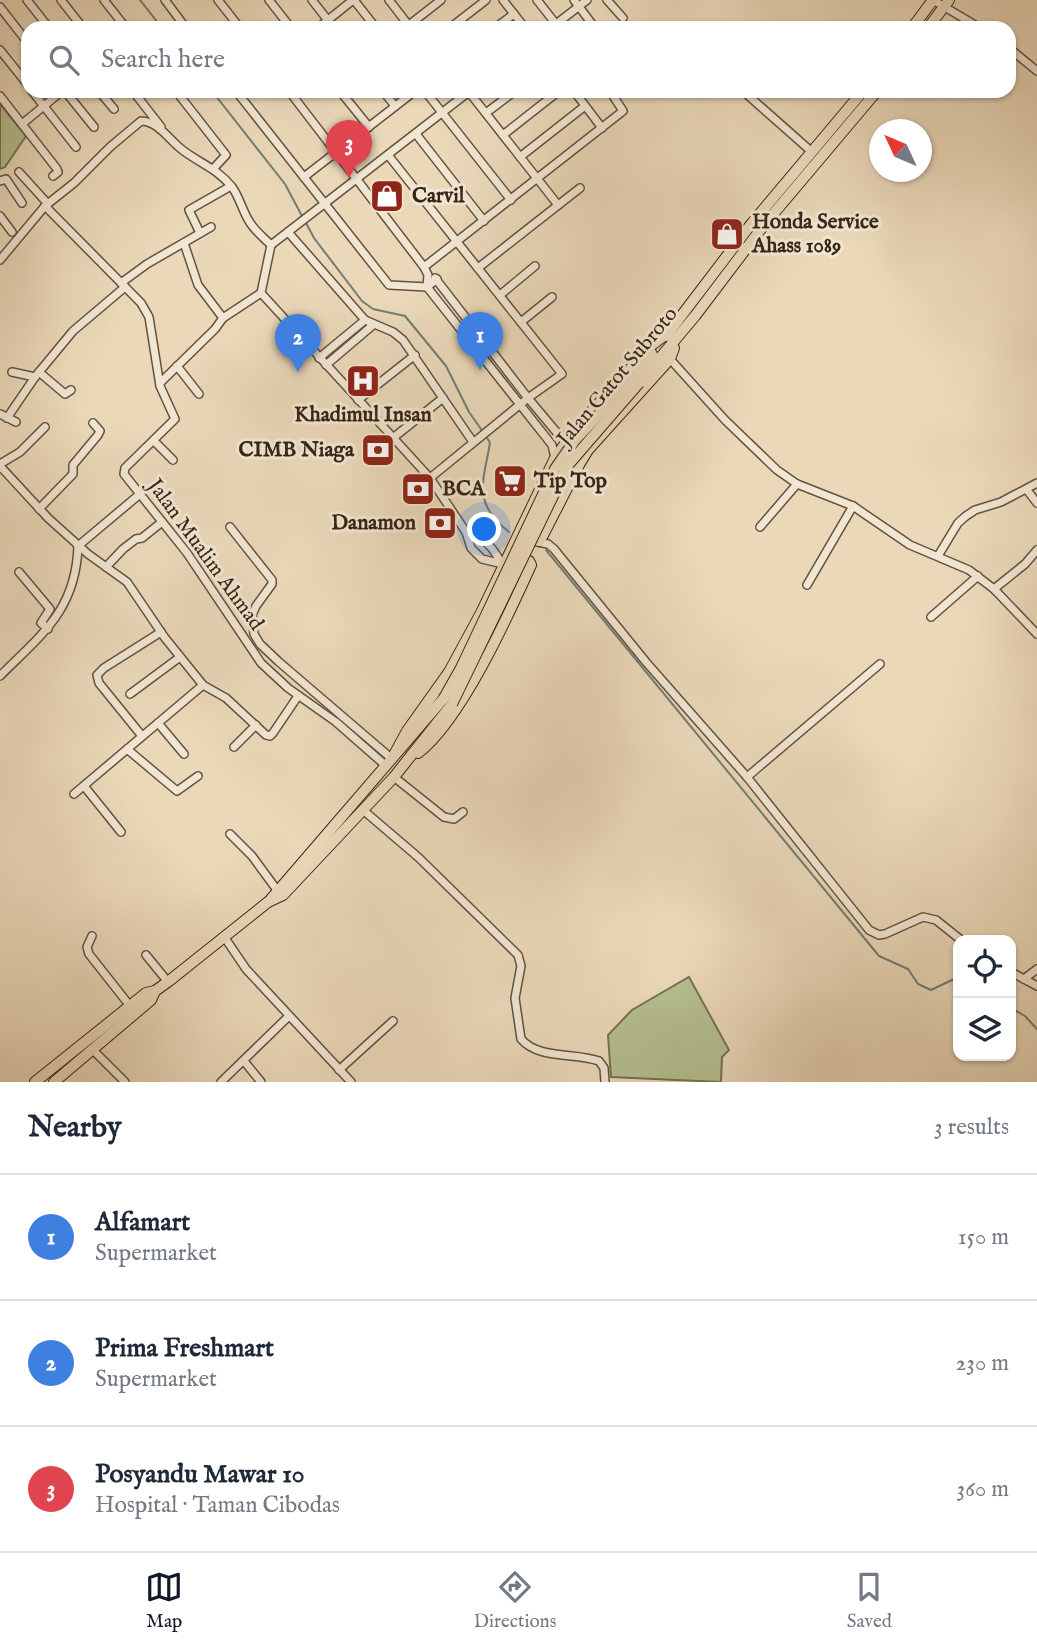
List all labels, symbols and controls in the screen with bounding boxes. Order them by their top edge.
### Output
search box [21,21,1016,98]
icon: search [45,41,83,79]
text: Search here [101,43,225,76]
north arrow [869,119,932,182]
pin: 3 [326,120,372,178]
shop icon: Carvil [368,177,406,215]
place label: Carvil [412,183,466,210]
place label: Honda Service Ahass 1089 [751,209,879,260]
shop icon: Honda Service Ahass 1089 [708,215,746,253]
street label: Jalan Gatot Subroto [550,302,684,454]
pin: 1 [457,312,503,370]
pin: 2 [275,314,321,372]
hospital icon: Khadimul Insan [344,362,382,400]
place label: Khadimul Insan [294,402,432,429]
bank icon: CIMB Niaga [359,431,397,469]
place label: CIMB Niaga [239,437,355,464]
supermarket icon: Tip Top [491,462,529,500]
place label: Tip Top [533,468,608,495]
bank icon: BCA [399,470,437,508]
street label: Jalan Mualim Ahmad [140,472,270,637]
place label: BCA [442,476,487,503]
bank icon: Danamon [421,504,459,542]
place label: Danamon [331,510,416,537]
your location [467,512,501,546]
map controls [953,935,1016,1061]
button: locate [953,935,1016,998]
button: layers [953,998,1016,1061]
text: Nearby [28,1109,121,1147]
text: 3 results [934,1113,1009,1142]
text: Alfamart [95,1206,190,1239]
text: 1 [47,1223,55,1252]
text: 150 m [958,1223,1009,1252]
text: Supermarket [95,1239,217,1268]
text: Prima Freshmart [95,1332,274,1365]
text: 2 [46,1349,56,1378]
text: 230 m [956,1349,1009,1378]
text: Supermarket [95,1365,217,1394]
text: Posyandu Mawar 10 [95,1458,305,1491]
text: 3 [47,1475,55,1504]
text: 360 m [957,1475,1009,1504]
text: Hospital · Taman Cibodas [95,1491,340,1520]
tab: Map [145,1568,183,1634]
tab: Directions [474,1568,556,1634]
tab: Saved [847,1568,892,1634]

